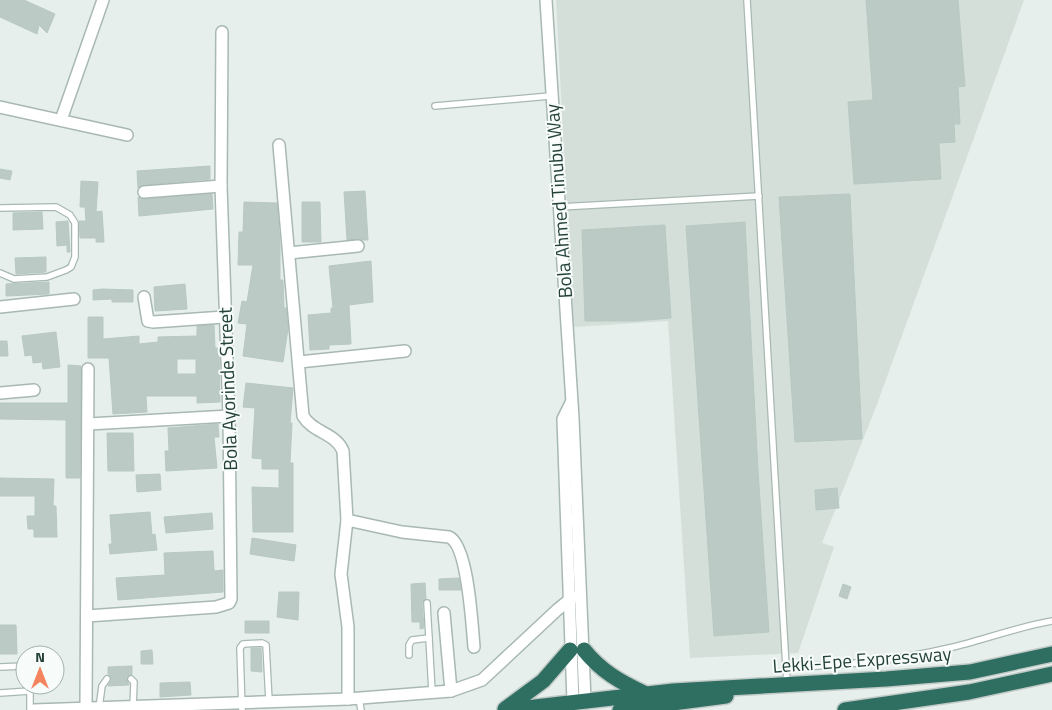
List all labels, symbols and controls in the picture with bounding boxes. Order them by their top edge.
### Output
street label: Bola Ahmed Tinubu Way [537,103,579,299]
street label: Bola Ayorinde Street [210,306,244,471]
street label: Lekki-Epe Expressway [772,638,952,680]
north arrow [15,645,65,695]
text: N [35,646,45,667]

